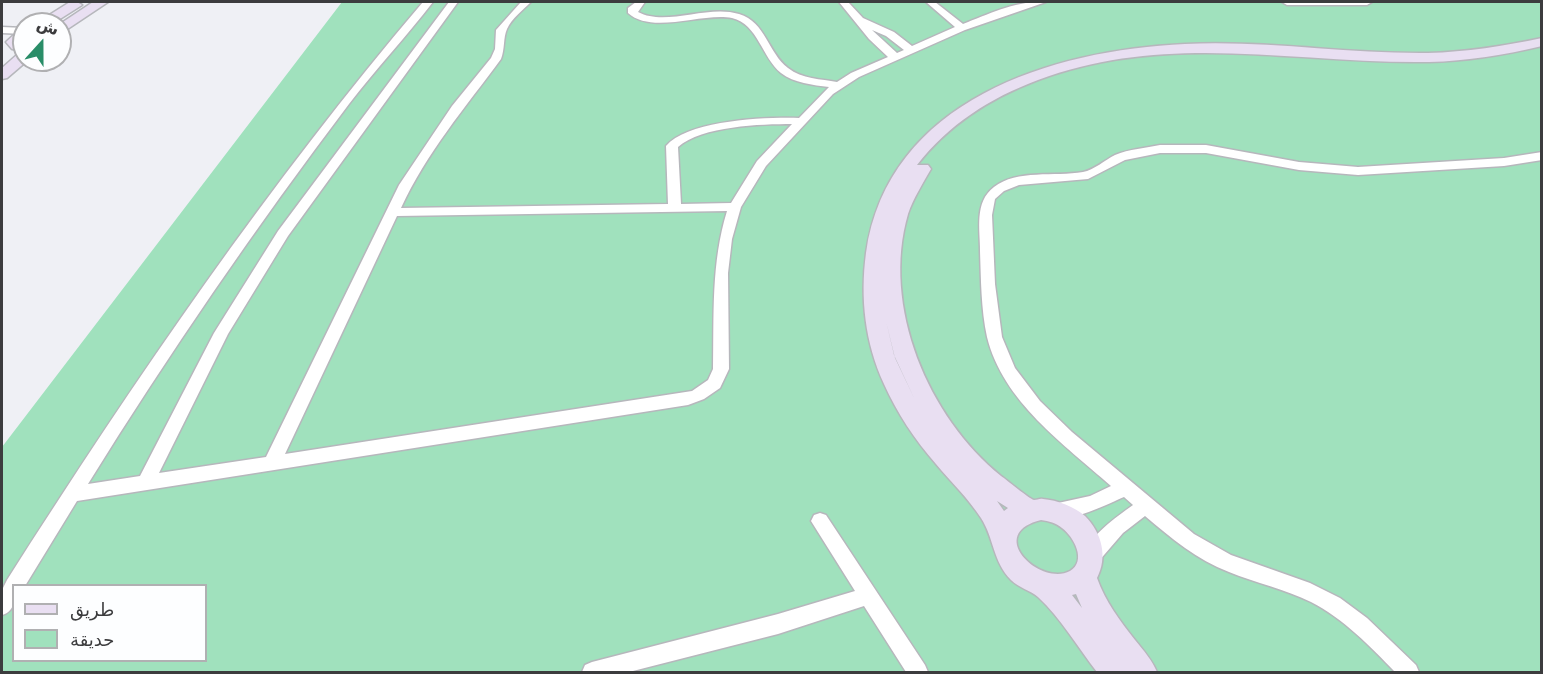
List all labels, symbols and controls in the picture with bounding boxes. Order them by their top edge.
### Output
north arrow [12,12,72,72]
text: ش [34,14,62,39]
legend [12,584,207,662]
text: طريق [70,599,114,620]
text: حديقة [70,629,114,650]

